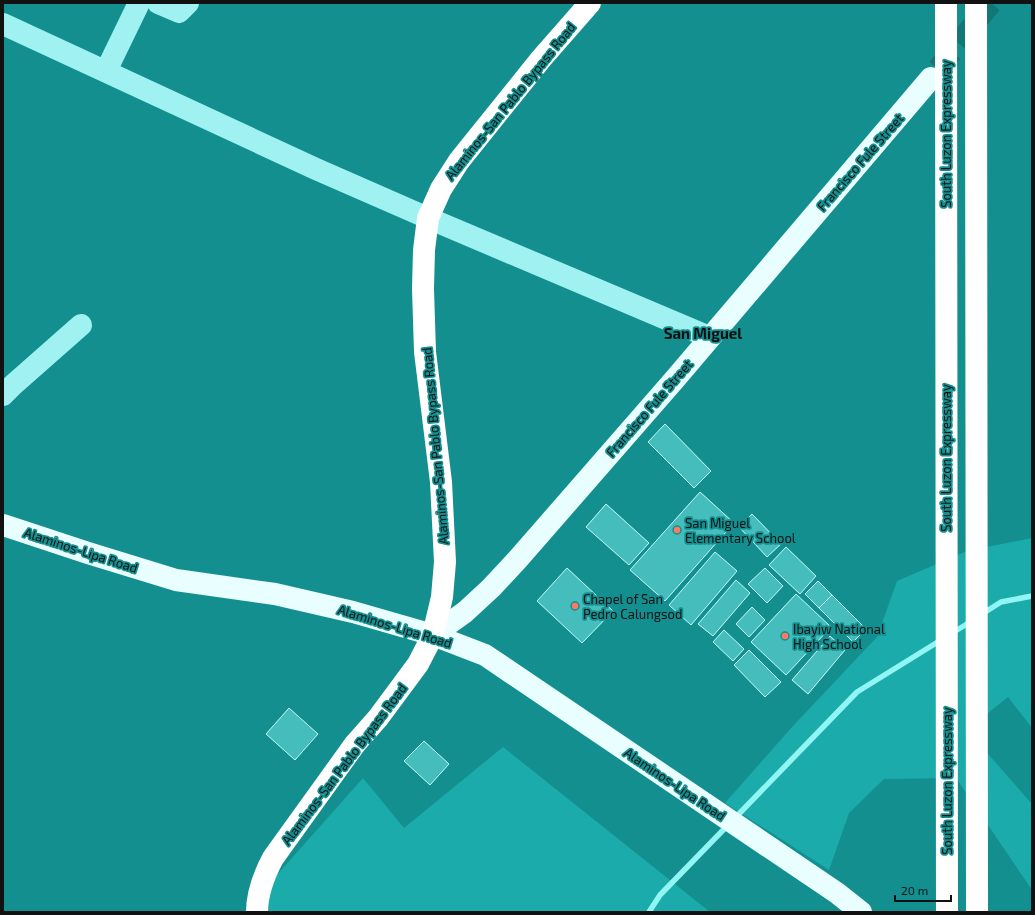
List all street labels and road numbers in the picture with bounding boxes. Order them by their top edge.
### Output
street label: Alaminos-San Pablo Bypass Road [442,19,578,183]
street label: South Luzon Expressway [938,60,954,208]
street label: Francisco Fule Street [813,110,907,214]
street label: Alaminos-San Pablo Bypass Road [418,347,452,545]
street label: Francisco Fule Street [602,356,696,460]
street label: South Luzon Expressway [938,384,954,532]
street label: Alaminos-Lipa Road [22,524,140,576]
street label: Alaminos-Lipa Road [336,601,454,651]
street label: Alaminos-San Pablo Bypass Road [278,680,410,848]
street label: South Luzon Expressway [939,707,955,855]
street label: Alaminos-Lipa Road [621,744,729,824]

